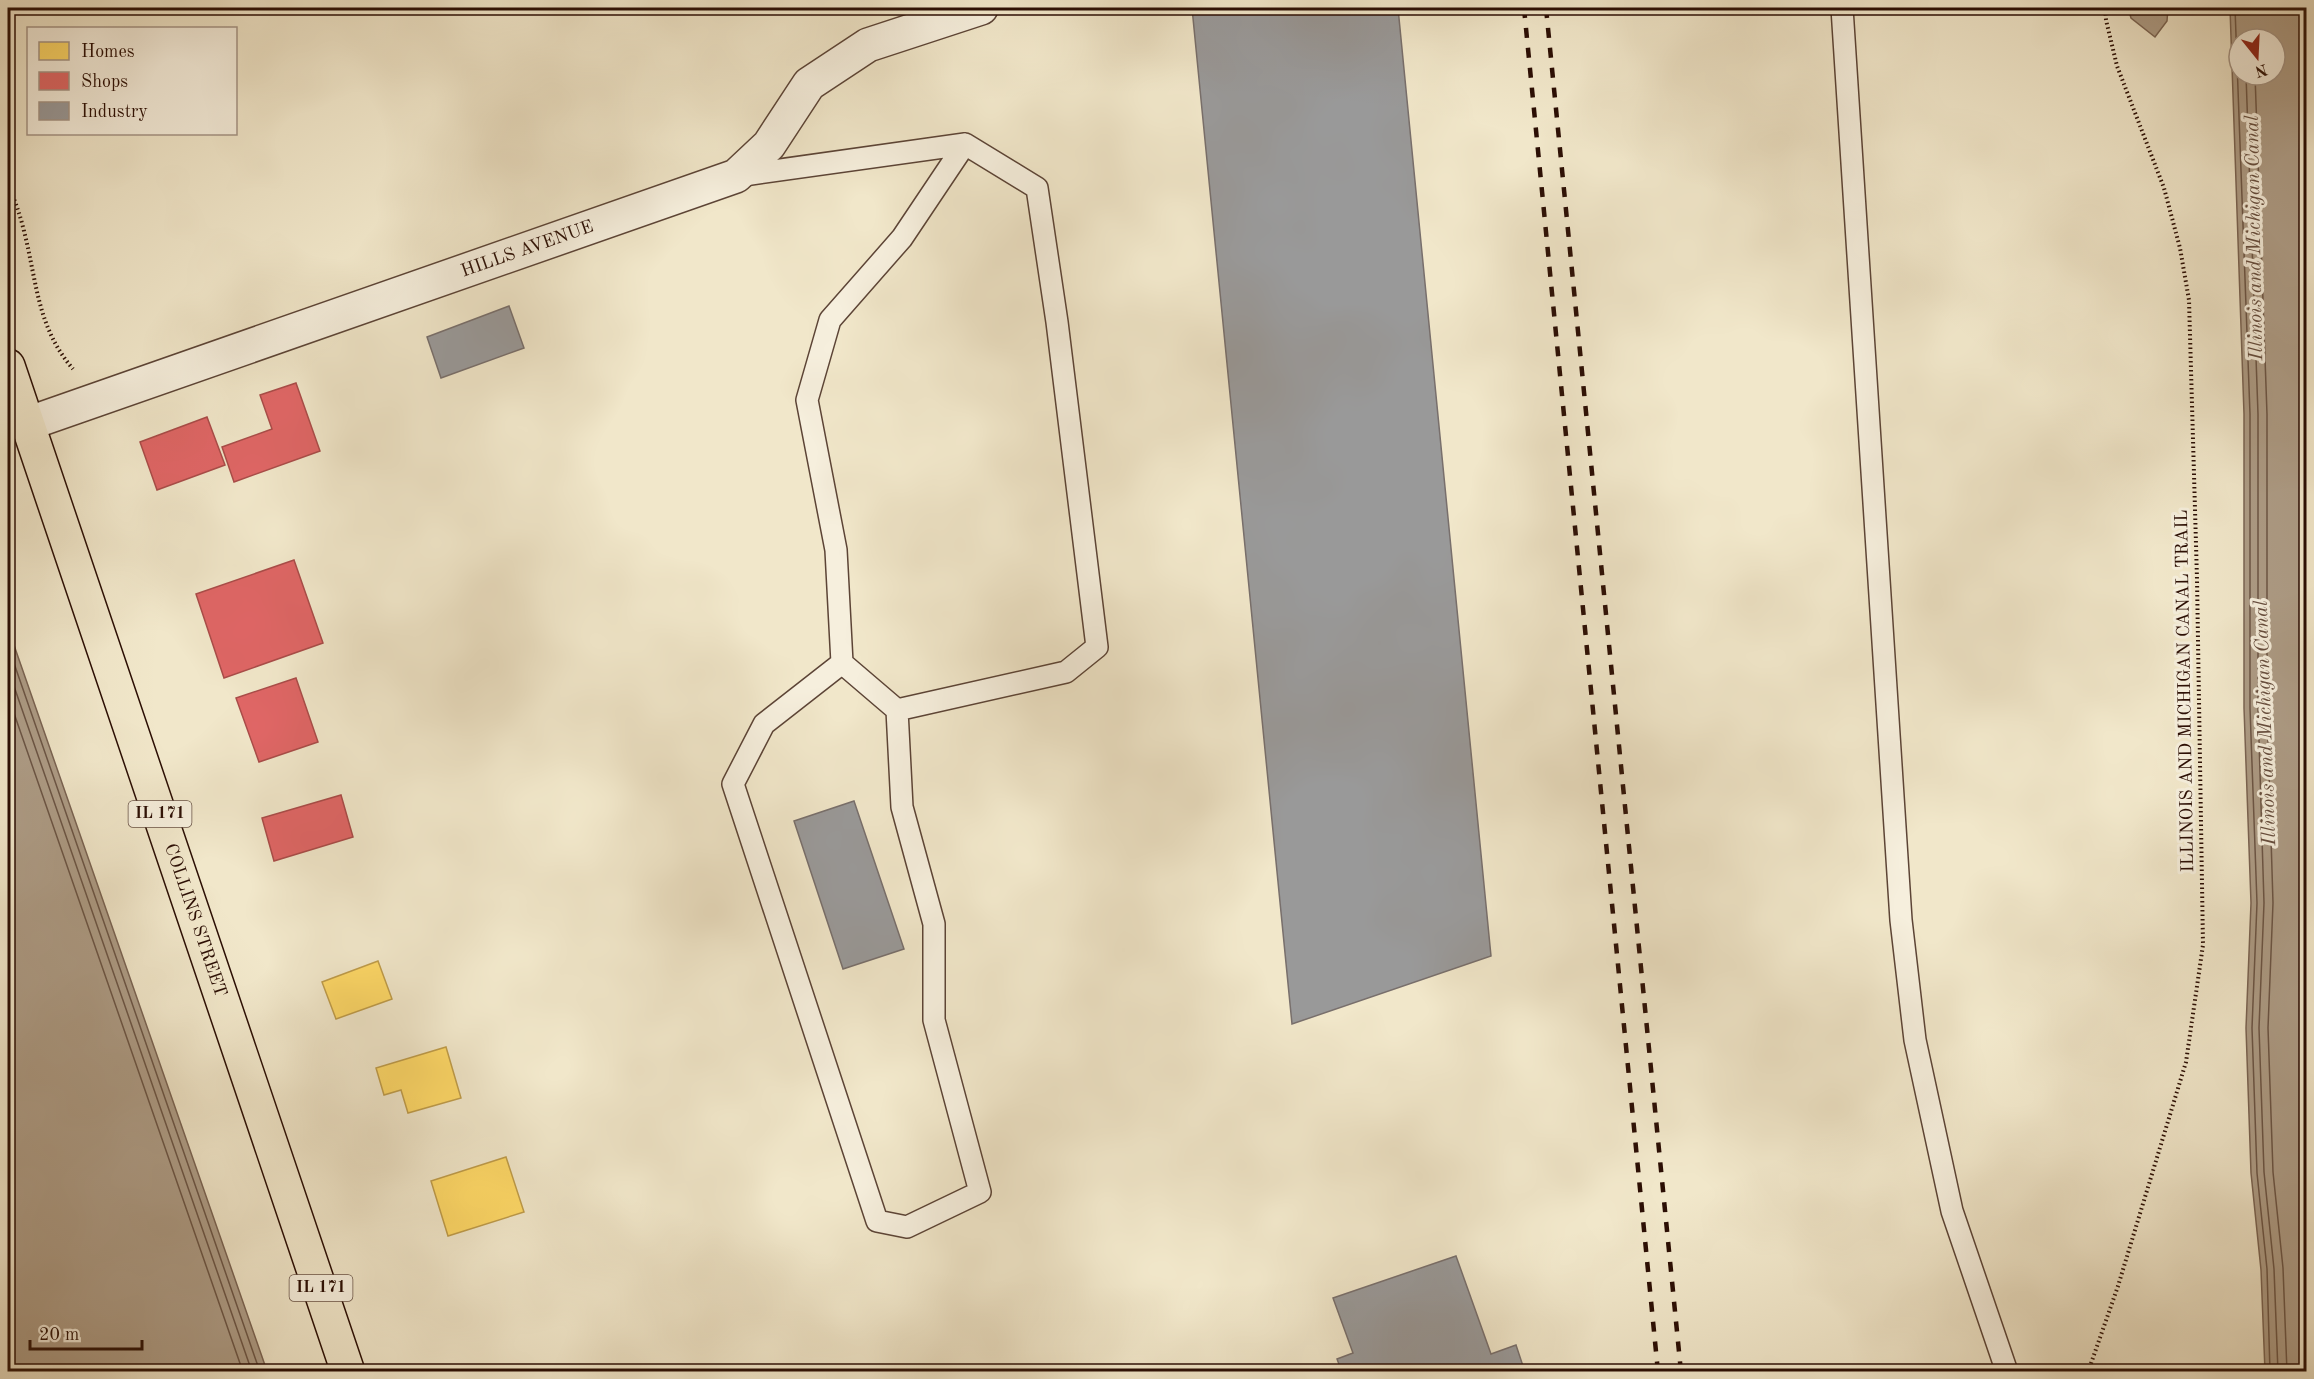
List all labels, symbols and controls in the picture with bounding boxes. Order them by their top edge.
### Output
legend [27,27,237,135]
north arrow [2227,27,2287,87]
text: Homes [81,43,135,61]
text: N [2252,60,2269,79]
text: Shops [81,73,128,91]
text: Industry [81,103,148,121]
water label: Illinois and Michigan Canal [2243,115,2267,362]
street label: HILLS AVENUE [459,218,596,280]
street label: ILLINOIS AND MICHIGAN CANAL TRAIL [2173,509,2197,873]
water label: Illinois and Michigan Canal [2252,600,2280,847]
road number: IL 171 [128,801,192,827]
street label: COLLINS STREET [161,841,230,999]
road number: IL 171 [290,1275,352,1301]
scale bar [30,1313,142,1351]
text: 20 m [39,1326,79,1344]

